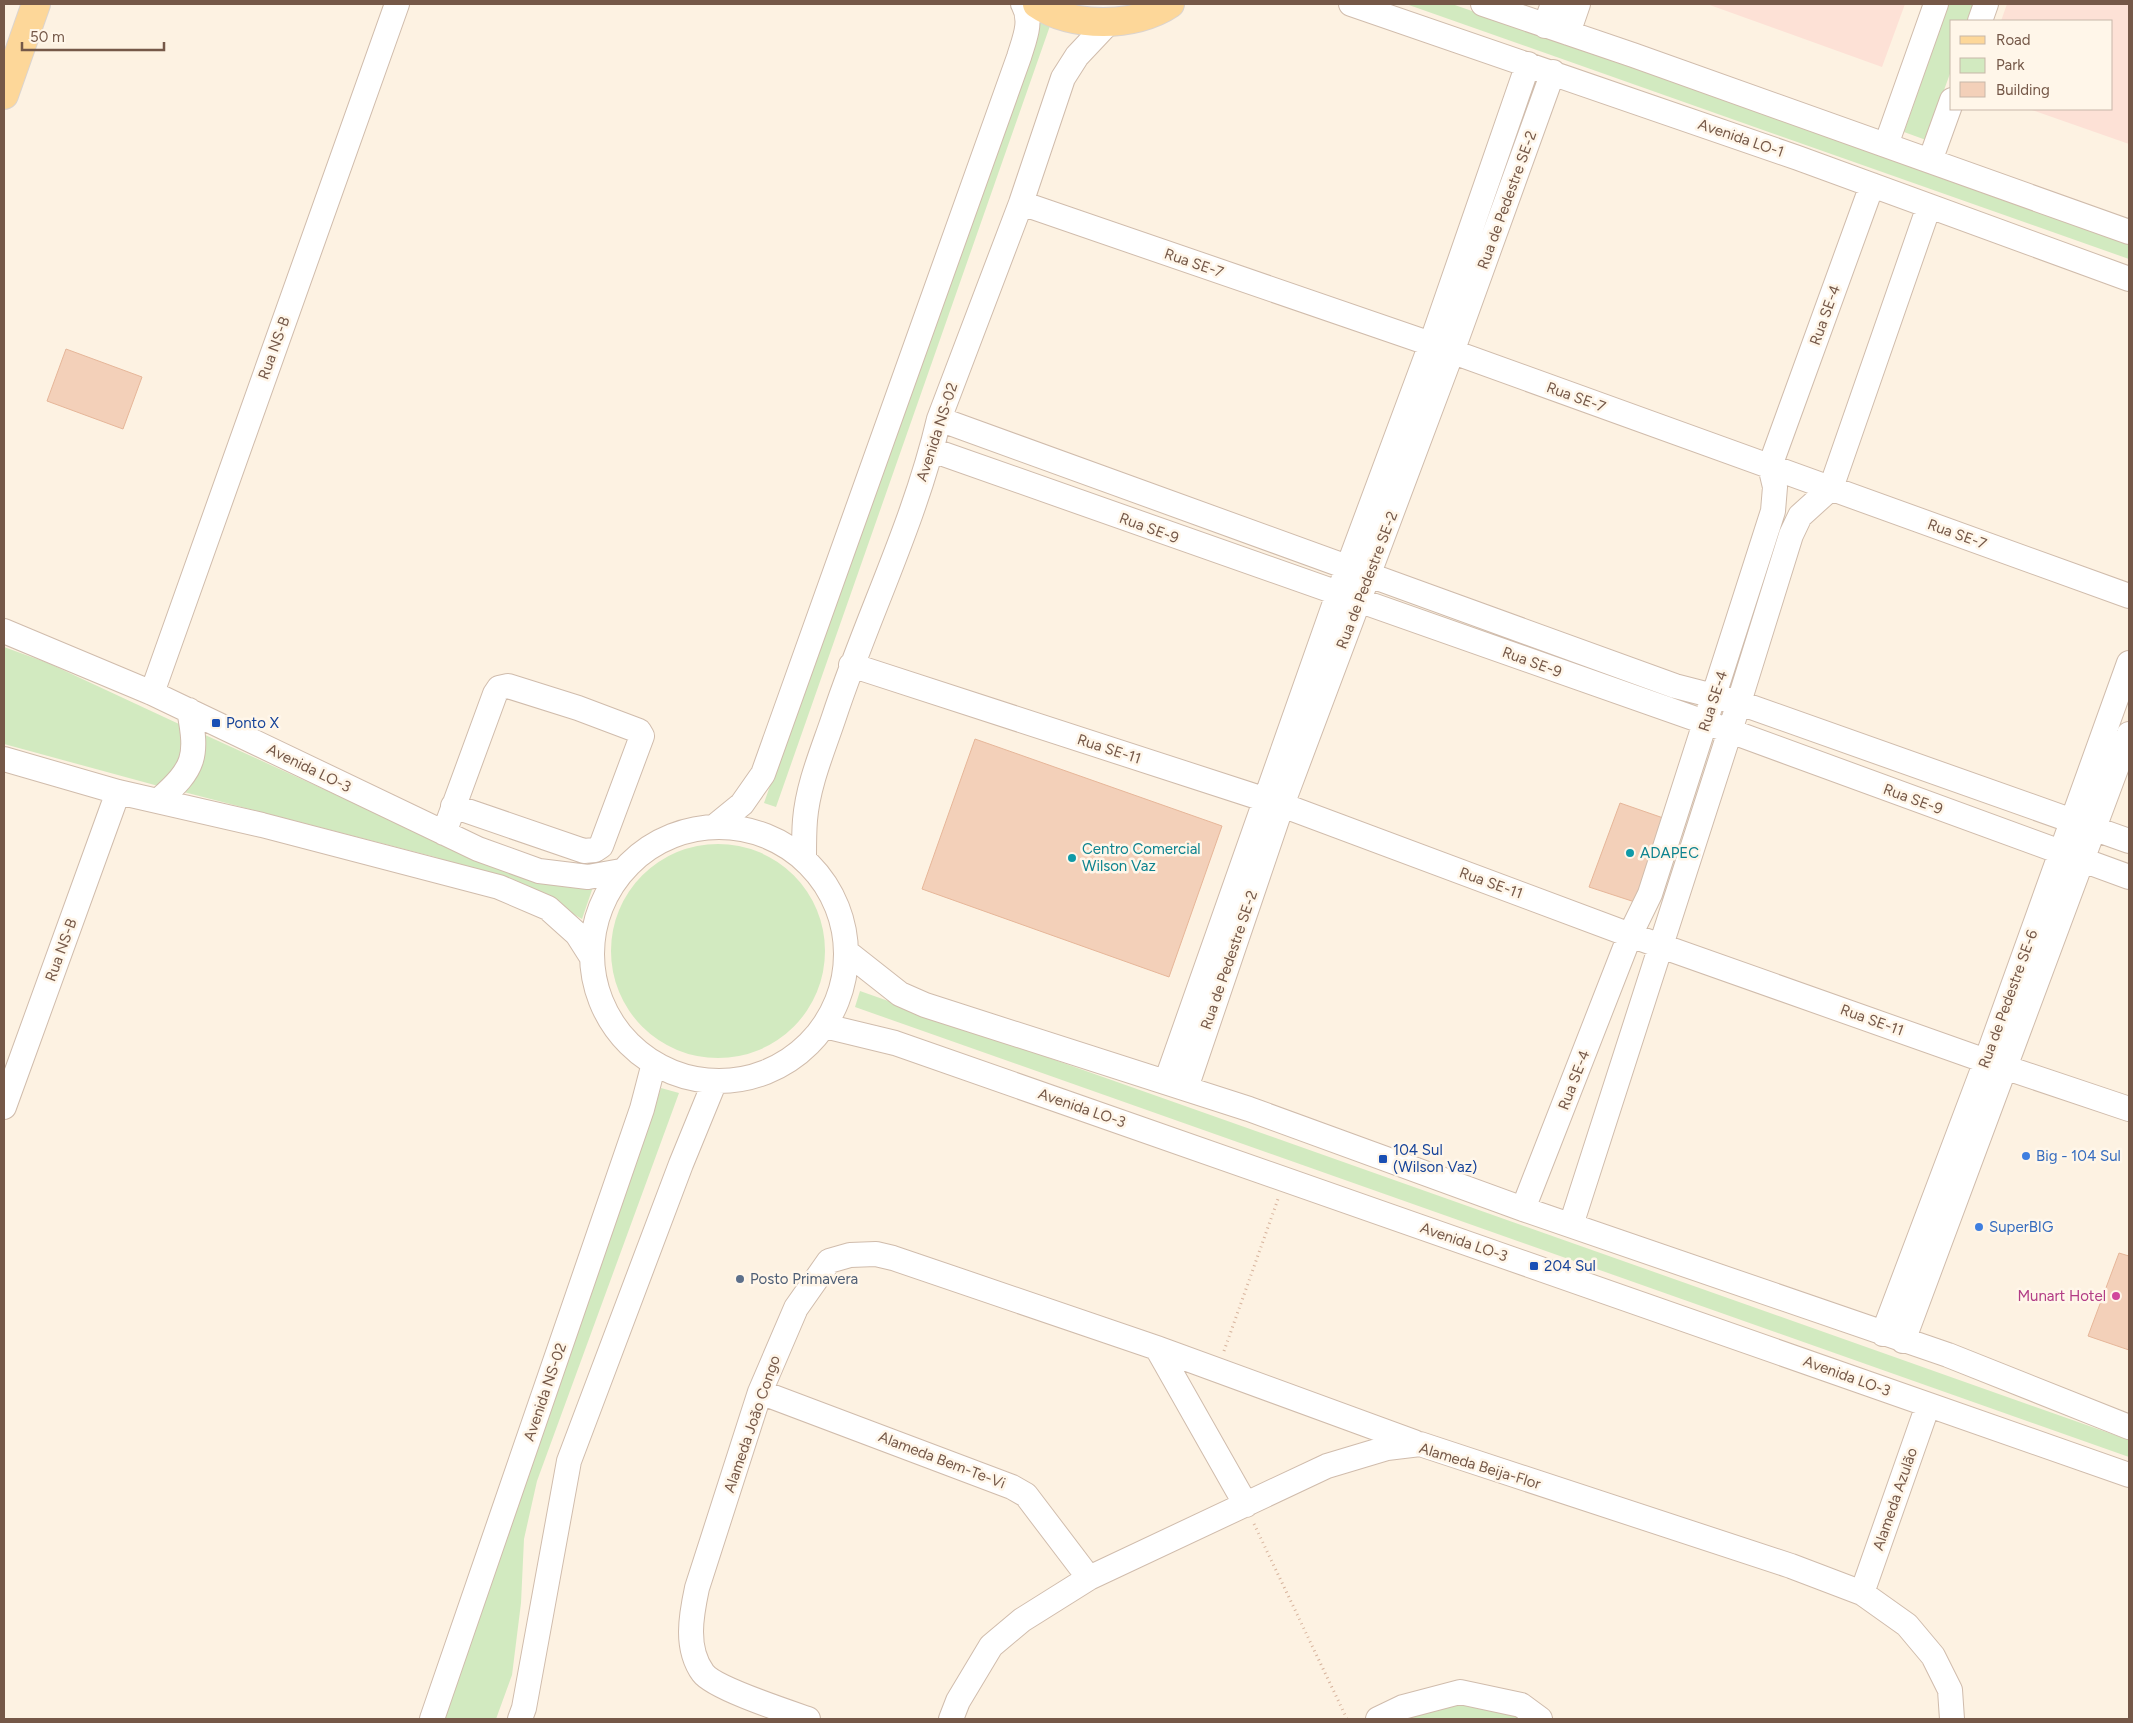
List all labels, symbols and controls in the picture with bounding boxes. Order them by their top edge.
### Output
scale bar [22,20,165,52]
legend [1950,20,2113,110]
text: 50 m [30,28,65,46]
text: Road [1996,31,2031,49]
text: Park [1996,56,2025,74]
text: Building [1996,81,2050,99]
street label: Avenida LO-1 [1696,115,1786,161]
street label: Rua de Pedestre SE-2 [1474,128,1540,272]
street label: Rua SE-7 [1162,244,1226,282]
street label: Rua SE-4 [1806,282,1844,348]
street label: Rua NS-B [254,314,294,382]
street label: Rua SE-7 [1544,378,1608,416]
street label: Avenida NS-02 [913,380,961,484]
street label: Rua SE-9 [1117,509,1181,547]
street label: Rua de Pedestre SE-2 [1332,509,1402,651]
street label: Rua SE-7 [1925,515,1989,553]
street label: Rua SE-9 [1500,643,1564,681]
street label: Rua SE-4 [1695,668,1731,734]
place label: Ponto X [226,714,280,732]
marker: Ponto X [210,717,222,729]
street label: Rua SE-11 [1075,730,1143,768]
street label: Avenida LO-3 [264,740,354,796]
street label: Rua SE-9 [1881,780,1945,818]
place label: Centro Comercial Wilson Vaz [1082,840,1201,875]
place label: ADAPEC [1640,844,1699,862]
marker: ADAPEC [1624,847,1636,859]
marker: Centro Comercial Wilson Vaz [1066,852,1078,864]
street label: Rua SE-11 [1457,863,1525,903]
street label: Rua de Pedestre SE-2 [1197,888,1261,1032]
street label: Rua NS-B [41,916,81,984]
street label: Rua de Pedestre SE-6 [1975,927,2042,1071]
street label: Rua SE-11 [1838,1000,1906,1040]
street label: Rua SE-4 [1554,1047,1594,1113]
street label: Avenida LO-3 [1036,1085,1128,1131]
place label: 104 Sul (Wilson Vaz) [1393,1141,1477,1176]
place label: Big - 104 Sul [2036,1147,2121,1165]
marker: Big - 104 Sul [2020,1150,2032,1162]
marker: 104 Sul (Wilson Vaz) [1377,1153,1389,1165]
place label: SuperBIG [1989,1218,2053,1236]
street label: Avenida LO-3 [1418,1219,1510,1265]
marker: SuperBIG [1973,1221,1985,1233]
place label: 204 Sul [1544,1257,1596,1275]
marker: 204 Sul [1528,1260,1540,1272]
place label: Posto Primavera [750,1270,858,1288]
marker: Posto Primavera [734,1273,746,1285]
place label: Munart Hotel [2017,1287,2106,1305]
marker: Munart Hotel [2110,1290,2122,1302]
street label: Avenida NS-02 [520,1340,570,1444]
street label: Avenida LO-3 [1801,1352,1893,1400]
street label: Alameda João Congo [720,1353,784,1495]
street label: Alameda Bem-Te-Vi [876,1428,1008,1492]
street label: Alameda Beija-Flor [1417,1439,1543,1493]
street label: Alameda Azulão [1869,1445,1921,1553]

